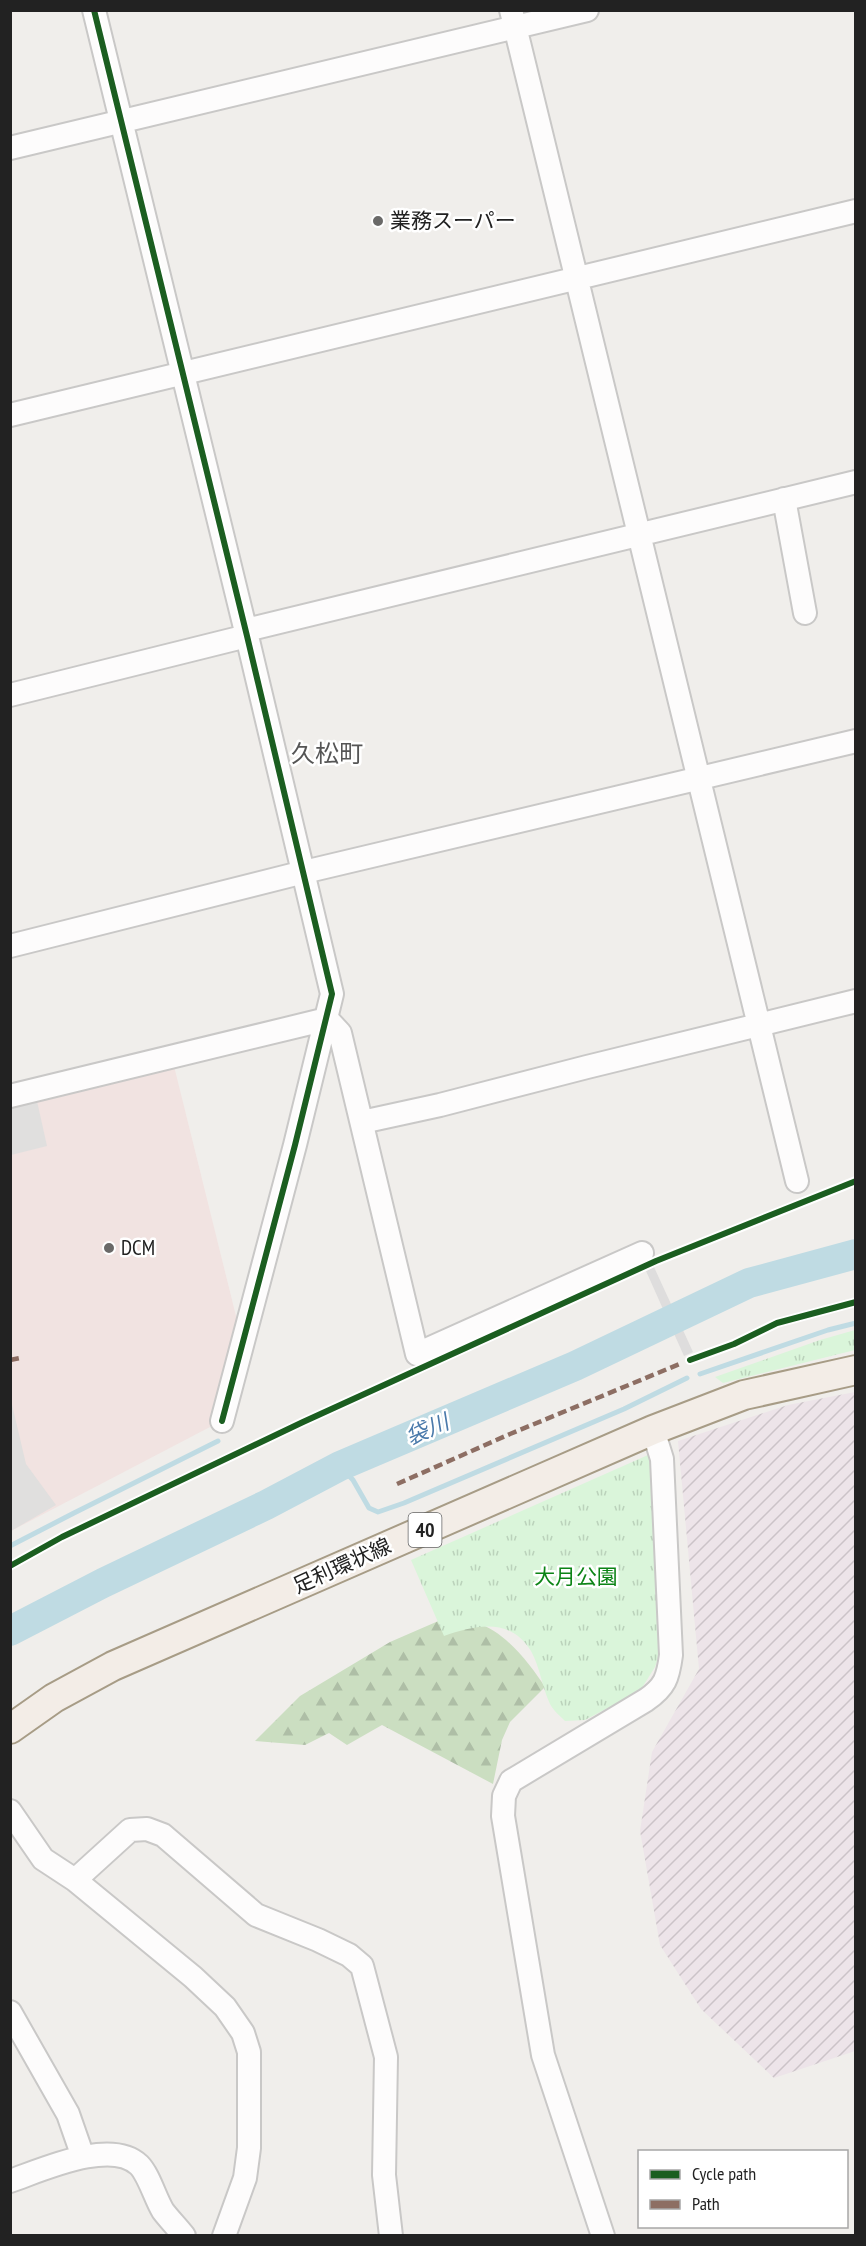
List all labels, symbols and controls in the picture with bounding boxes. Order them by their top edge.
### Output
place label: 業務スーパー [390,207,516,234]
marker: 業務スーパー [371,214,385,228]
district label: 久松町 [291,738,363,769]
place label: DCM [121,1234,155,1261]
marker: DCM [102,1241,116,1255]
water label: 袋川 [401,1407,455,1450]
road number: 40 [408,1513,442,1547]
street label: 足利環状線 [288,1532,395,1599]
park label: 大月公園 [534,1563,618,1590]
legend [638,2150,848,2228]
text: Cycle path [692,2162,756,2185]
text: Path [692,2192,720,2215]

